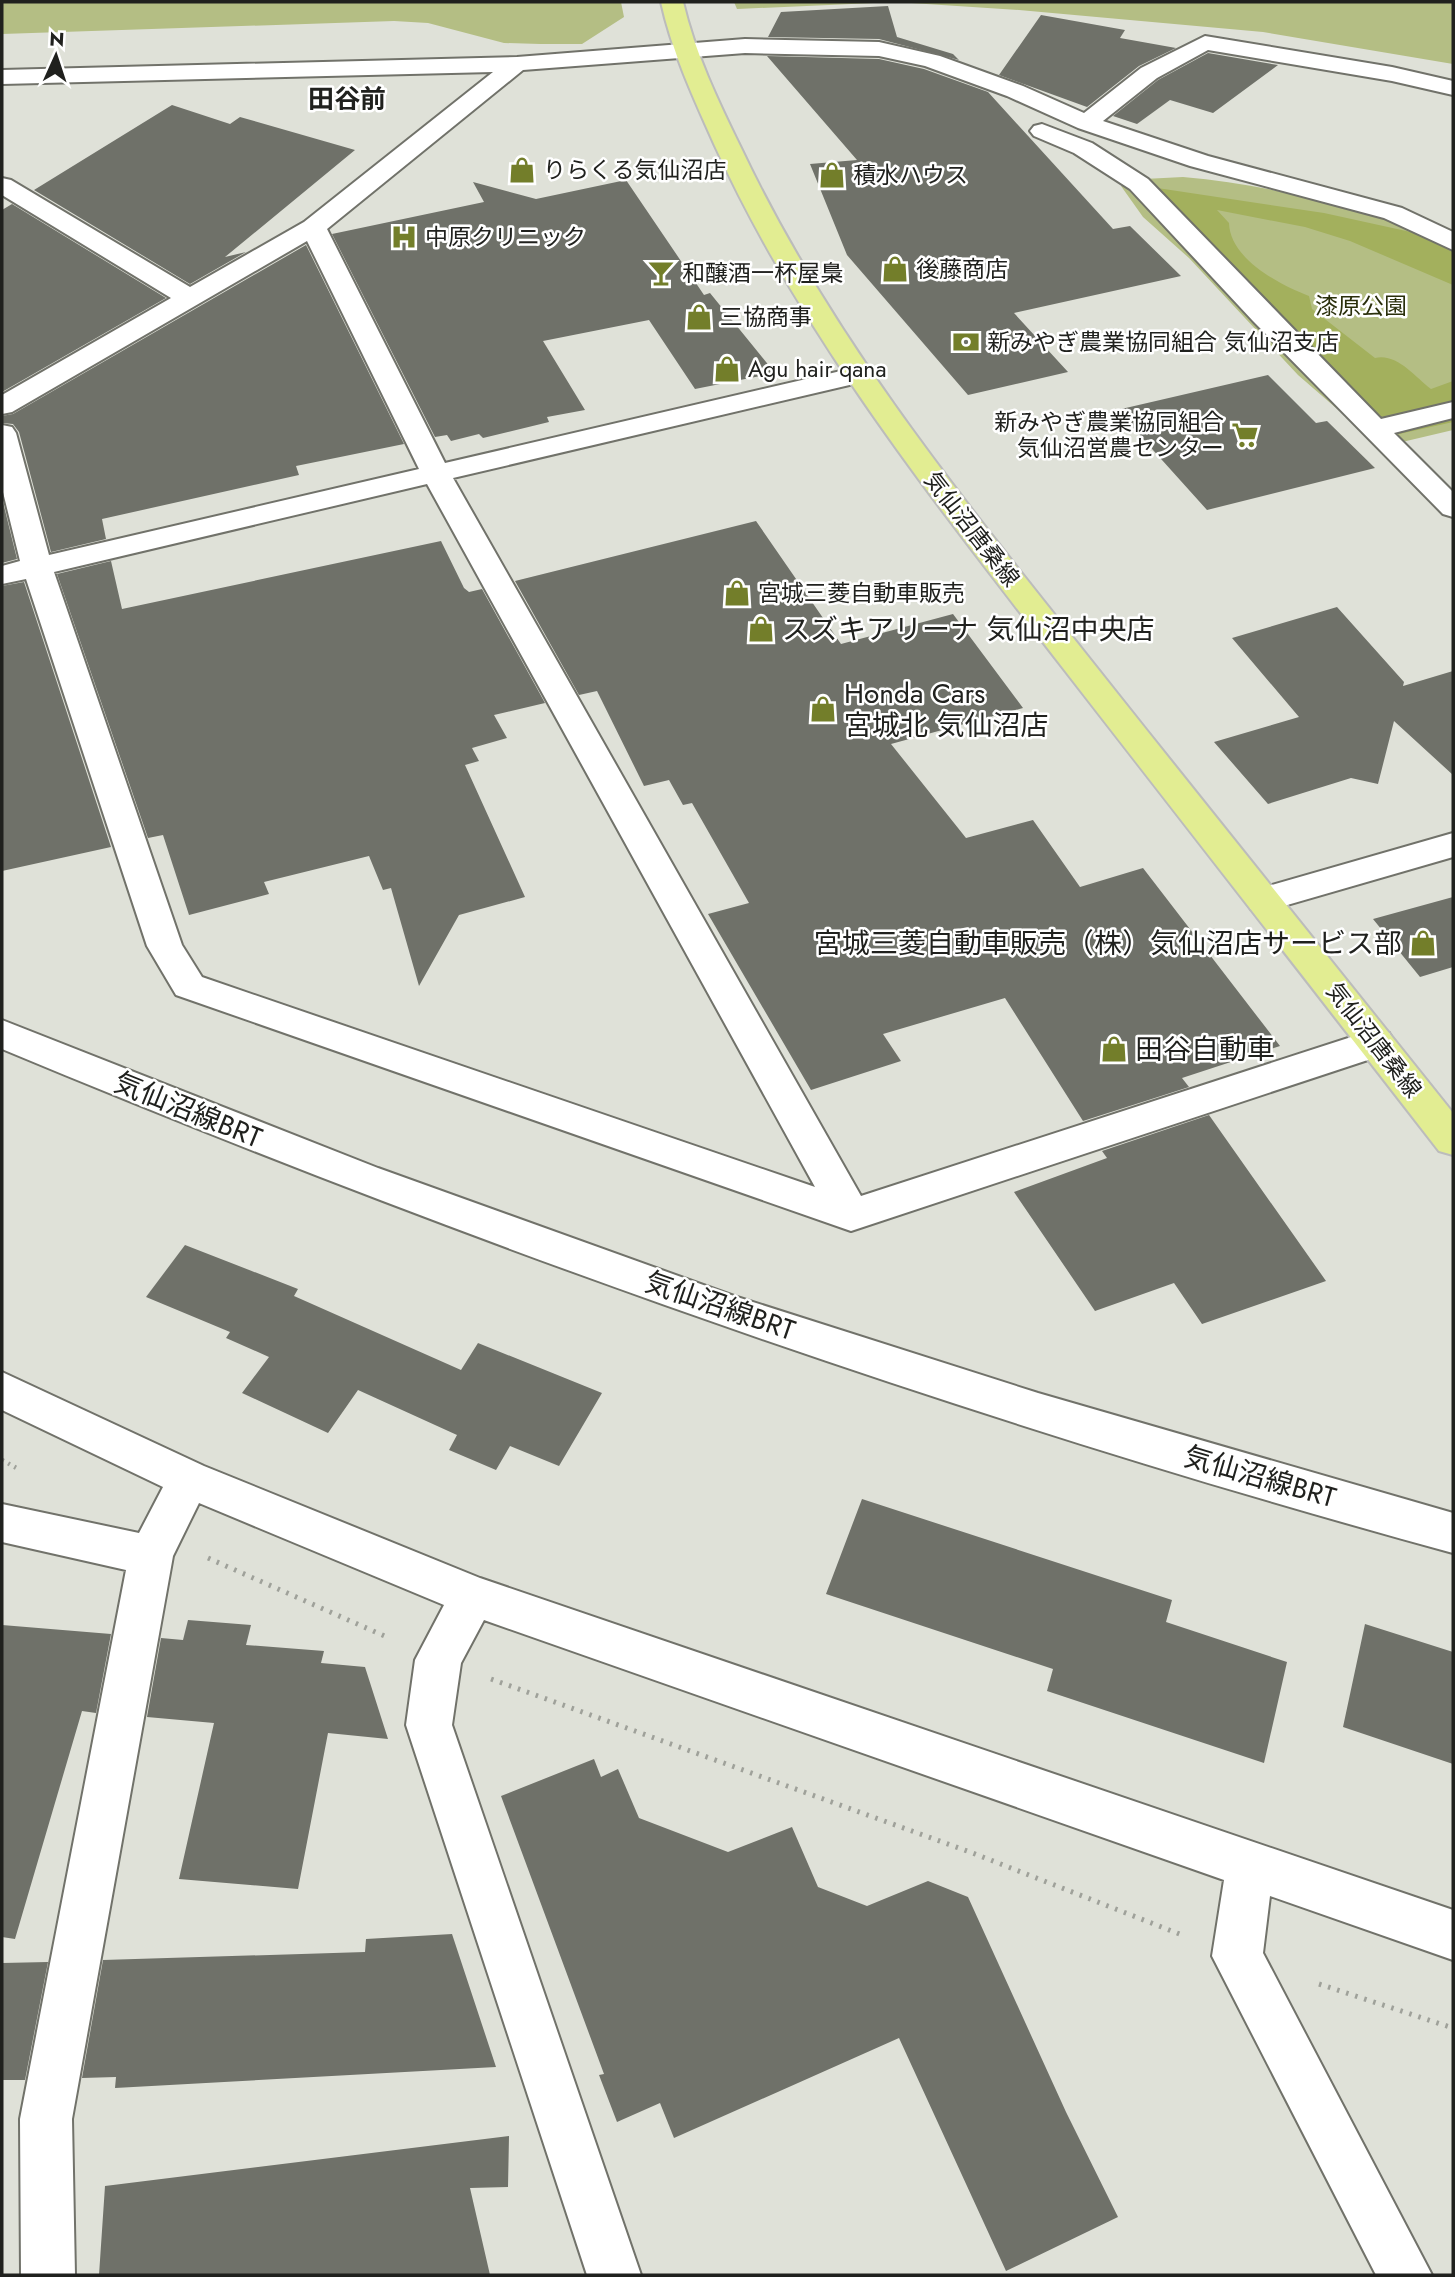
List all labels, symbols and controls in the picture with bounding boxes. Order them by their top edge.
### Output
north arrow [21,21,91,91]
text: N [49,26,65,53]
district label: 田谷前 [308,80,386,118]
place label: りらくる気仙沼店 [543,153,727,187]
shop icon: りらくる気仙沼店 [507,155,537,185]
place label: 積水ハウス [853,158,968,192]
shop icon: 積水ハウス [817,160,847,190]
place label: 中原クリニック [425,220,586,254]
hospital icon: 中原クリニック [389,222,419,252]
place label: 後藤商店 [916,252,1008,286]
shop icon: 後藤商店 [880,254,910,284]
place label: 和醸酒一杯屋梟 [682,256,843,290]
bar icon: 和醸酒一杯屋梟 [646,258,676,288]
park label: 漆原公園 [1315,289,1407,323]
place label: 三協商事 [720,300,812,334]
shop icon: 三協商事 [684,302,714,332]
place label: 新みやぎ農業協同組合 気仙沼支店 [987,325,1339,359]
bank icon: 新みやぎ農業協同組合 気仙沼支店 [951,327,981,357]
place label: Agu hair qana [748,352,886,386]
shop icon: Agu hair qana [712,354,742,384]
place label: 新みやぎ農業協同組合 気仙沼営農センター [994,405,1224,465]
supermarket icon: 新みやぎ農業協同組合 気仙沼営農センター [1230,420,1260,450]
street label: 気仙沼唐桑線 [916,464,1028,594]
place label: 宮城三菱自動車販売 [758,576,965,610]
shop icon: 宮城三菱自動車販売 [722,578,752,608]
place label: スズキアリーナ 気仙沼中央店 [782,609,1154,650]
shop icon: スズキアリーナ 気仙沼中央店 [746,614,776,644]
place label: Honda Cars 宮城北 気仙沼店 [844,673,1048,746]
shop icon: Honda Cars 宮城北 気仙沼店 [808,694,838,724]
place label: 宮城三菱自動車販売（株）気仙沼店サービス部 [814,923,1402,964]
shop icon: 宮城三菱自動車販売（株）気仙沼店サービス部 [1408,928,1438,958]
street label: 気仙沼唐桑線 [1318,975,1430,1105]
place label: 田谷自動車 [1135,1029,1275,1070]
shop icon: 田谷自動車 [1099,1034,1129,1064]
street label: 気仙沼線BRT [108,1062,268,1158]
street label: 気仙沼線BRT [639,1261,801,1351]
street label: 気仙沼線BRT [1179,1436,1341,1518]

